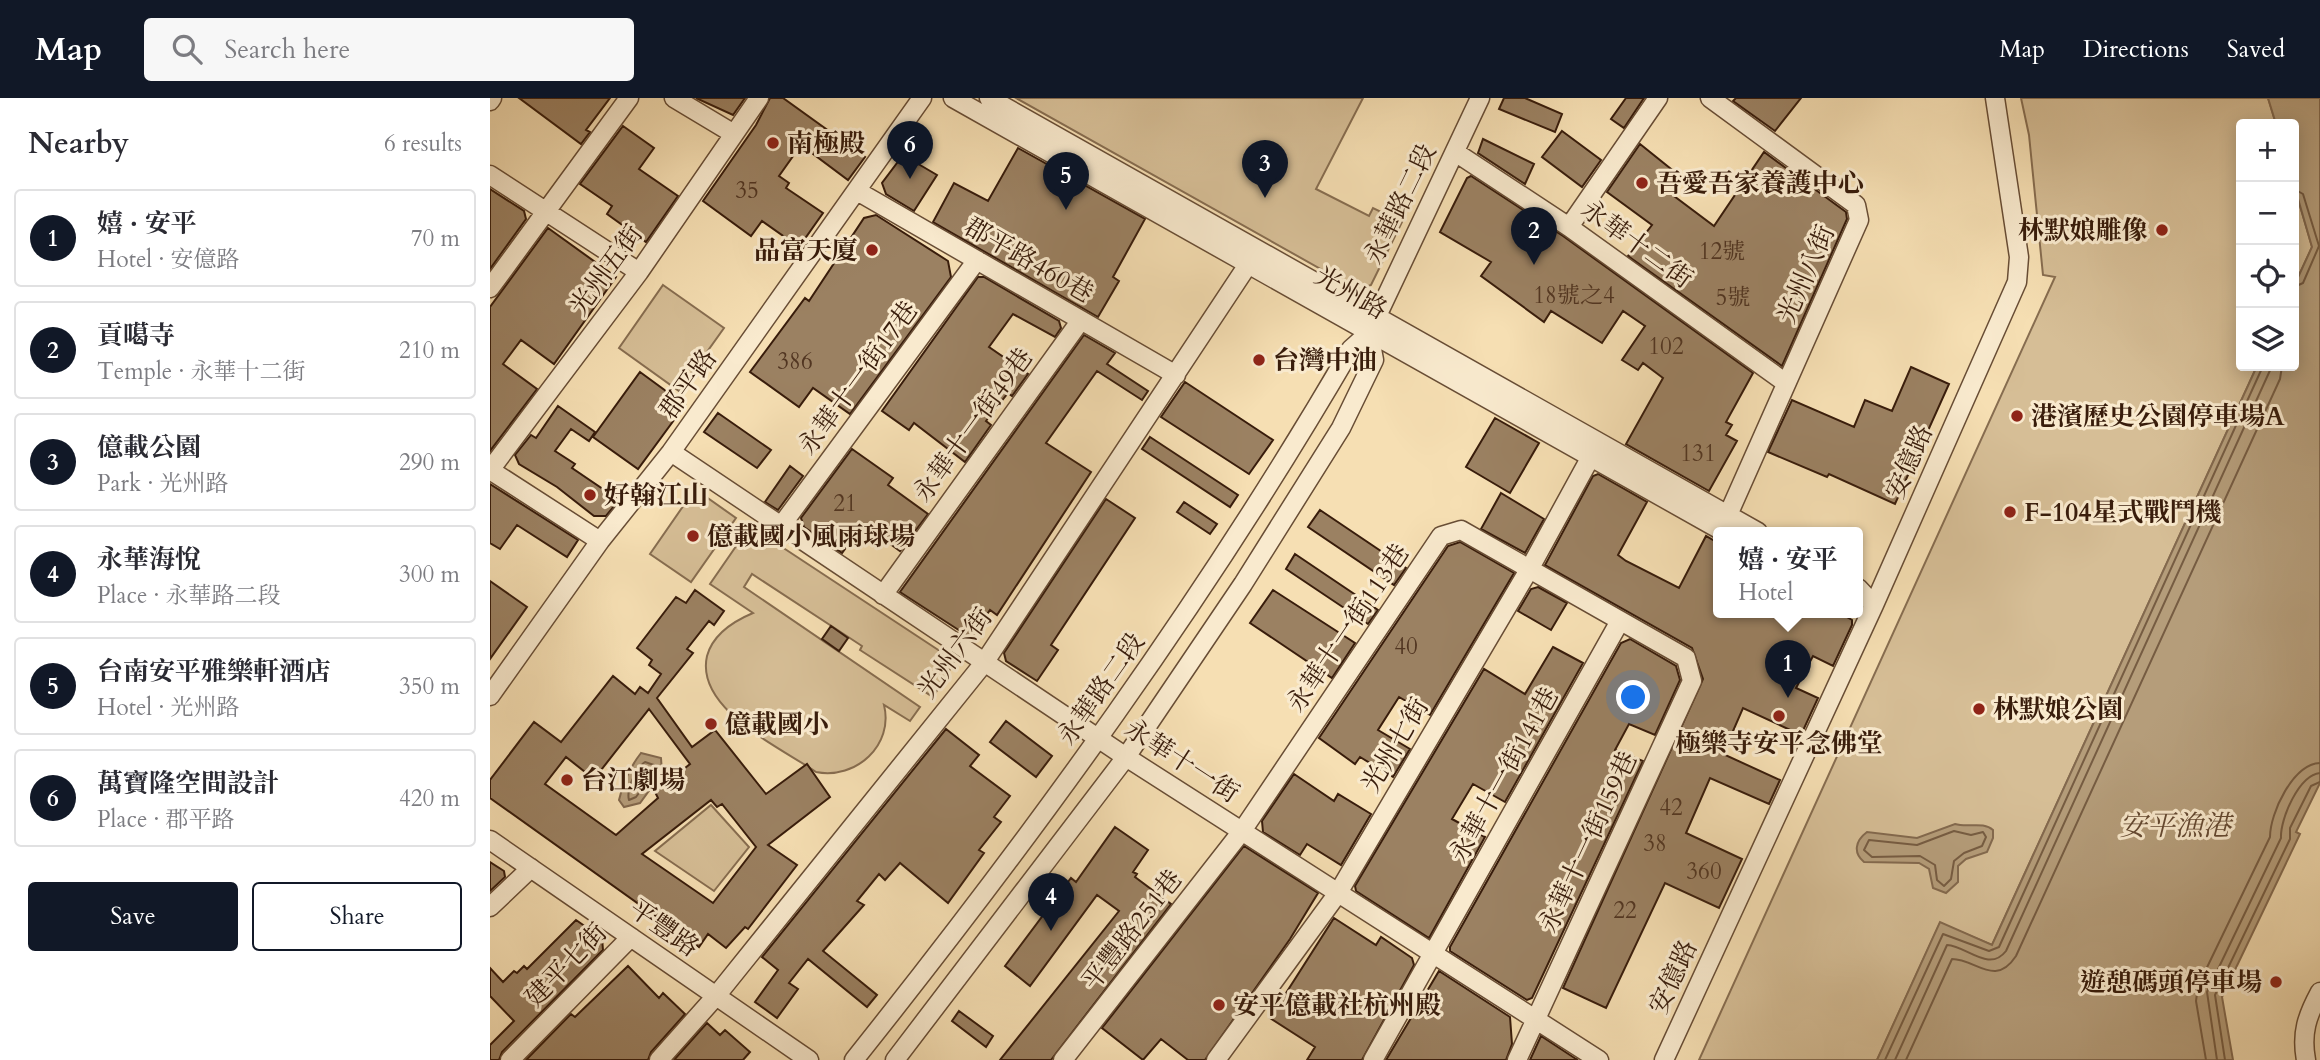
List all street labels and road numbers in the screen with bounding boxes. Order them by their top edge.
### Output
street label: 永華路二段 [1356,138,1444,270]
street label: 永華十二街 [1574,192,1700,296]
street label: 郡平路460巷 [958,209,1100,311]
street label: 光州五街 [561,218,651,322]
street label: 光州八街 [1769,219,1843,329]
street label: 光州路 [1308,258,1394,328]
street label: 永華十一街17巷 [790,294,926,462]
street label: 永華十一街49巷 [905,341,1041,509]
street label: 郡平路 [651,342,725,426]
street label: 安億路 [1877,419,1941,505]
street label: 永華十一街113巷 [1279,537,1417,719]
street label: 光州六街 [910,601,1000,705]
street label: 永華路二段 [1049,626,1153,752]
street label: 永華十一街141巷 [1441,681,1567,869]
street label: 光州七街 [1353,691,1437,799]
street label: 永華十一街 [1118,711,1246,811]
street label: 永華十一街159巷 [1531,746,1645,938]
street label: 平豐路251巷 [1074,863,1190,997]
street label: 平豐路 [622,891,706,965]
street label: 建平七街 [517,915,615,1015]
street label: 安億路 [1641,934,1705,1020]

